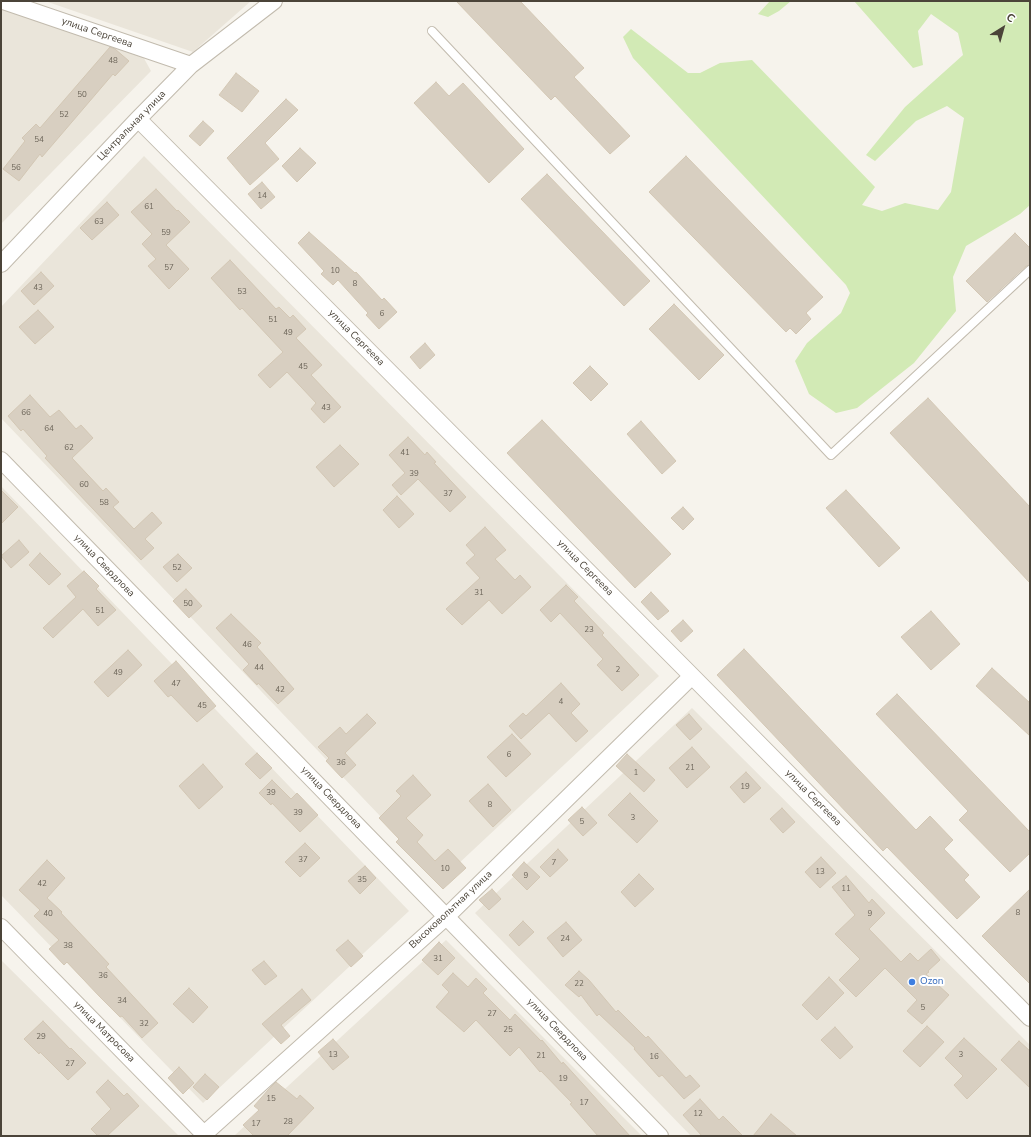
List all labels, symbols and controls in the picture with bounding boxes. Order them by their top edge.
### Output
north arrow [983,8,1023,48]
text: С [1003,10,1018,26]
street label: улица Сергеева [60,15,134,51]
house number: 48 [108,56,118,66]
street label: Центральная улица [95,88,169,164]
house number: 50 [77,90,87,100]
house number: 52 [59,110,69,120]
house number: 54 [34,135,44,145]
house number: 56 [11,163,21,173]
house number: 14 [257,191,267,201]
house number: 61 [144,202,154,212]
house number: 63 [94,217,104,227]
house number: 59 [161,228,171,238]
house number: 57 [164,263,174,273]
house number: 10 [330,266,340,276]
house number: 8 [353,279,357,289]
house number: 43 [33,283,43,293]
house number: 53 [237,287,247,297]
street label: улица Сергеева [325,307,387,369]
house number: 6 [380,309,384,319]
house number: 51 [268,315,278,325]
house number: 49 [283,328,293,338]
house number: 45 [298,362,308,372]
house number: 43 [321,403,331,413]
house number: 66 [21,408,31,418]
house number: 64 [44,424,54,434]
house number: 62 [64,443,74,453]
house number: 41 [400,448,410,458]
house number: 39 [409,469,419,479]
house number: 60 [79,480,89,490]
house number: 37 [443,489,453,499]
house number: 58 [99,498,109,508]
street label: улица Свердлова [71,532,137,600]
street label: улица Сергеева [554,537,616,599]
house number: 52 [172,563,182,573]
house number: 31 [474,588,484,598]
house number: 50 [183,599,193,609]
house number: 51 [95,606,105,616]
house number: 23 [584,625,594,635]
house number: 46 [242,640,252,650]
house number: 44 [254,663,264,673]
house number: 2 [616,665,620,675]
house number: 49 [113,668,123,678]
house number: 47 [171,679,181,689]
house number: 42 [275,685,285,695]
house number: 4 [559,697,563,707]
house number: 45 [197,701,207,711]
house number: 6 [507,750,511,760]
house number: 36 [336,758,346,768]
house number: 21 [685,763,695,773]
street label: улица Свердлова [298,764,364,832]
street label: улица Сергеева [782,767,844,829]
house number: 1 [634,768,638,778]
house number: 19 [740,782,750,792]
house number: 39 [266,788,276,798]
house number: 8 [488,800,492,810]
house number: 39 [293,808,303,818]
house number: 3 [631,813,635,823]
house number: 5 [580,817,584,827]
house number: 37 [298,855,308,865]
house number: 7 [552,858,556,868]
house number: 10 [440,864,450,874]
house number: 13 [815,867,825,877]
street label: Высоковольтная улица [407,869,495,951]
house number: 9 [524,871,528,881]
house number: 35 [357,875,367,885]
house number: 42 [37,879,47,889]
house number: 11 [841,884,851,894]
house number: 8 [1016,908,1020,918]
house number: 40 [43,909,53,919]
house number: 9 [868,909,872,919]
house number: 24 [560,934,570,944]
house number: 38 [63,941,73,951]
house number: 31 [433,954,443,964]
house number: 36 [98,971,108,981]
place label: Ozon [920,976,943,988]
marker: Ozon [907,977,917,987]
house number: 22 [574,979,584,989]
house number: 34 [117,996,127,1006]
street label: улица Свердлова [524,996,590,1064]
street label: улица Матросова [71,999,137,1065]
house number: 5 [921,1003,925,1013]
house number: 27 [487,1009,497,1019]
house number: 32 [139,1019,149,1029]
house number: 25 [503,1025,513,1035]
house number: 29 [36,1032,46,1042]
house number: 13 [328,1050,338,1060]
house number: 3 [959,1050,963,1060]
house number: 21 [536,1051,546,1061]
house number: 16 [649,1052,659,1062]
house number: 27 [65,1059,75,1069]
house number: 19 [558,1074,568,1084]
house number: 15 [266,1094,276,1104]
house number: 17 [579,1098,589,1108]
house number: 12 [693,1109,703,1119]
house number: 28 [283,1117,293,1127]
house number: 17 [251,1119,261,1129]

